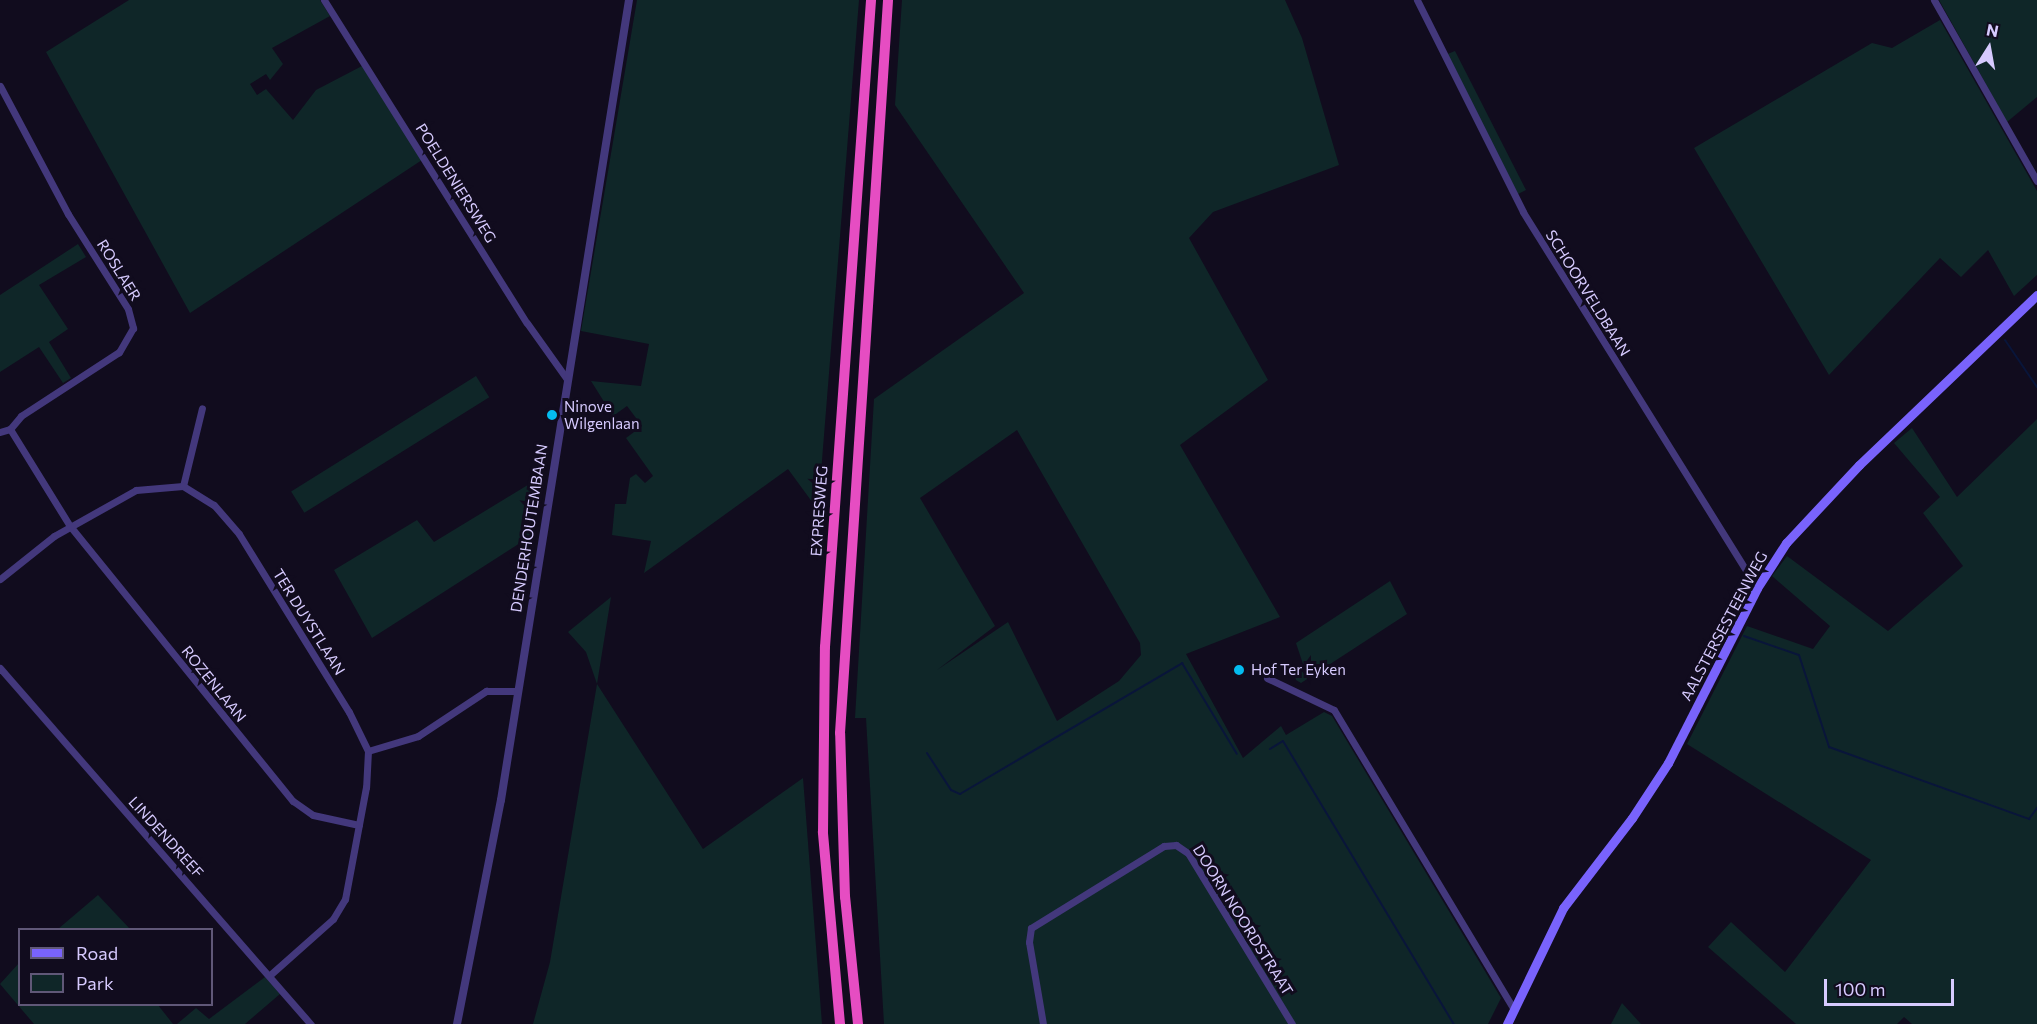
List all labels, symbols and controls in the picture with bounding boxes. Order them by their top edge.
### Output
north arrow [1959,18,2019,78]
text: N [1985,19,2000,40]
street label: POELDENIERSWEG [412,120,500,246]
street label: SCHOORVELDBAAN [1542,227,1634,359]
street label: ROSLAER [93,236,145,304]
place label: Ninove Wilgenlaan [564,397,640,432]
marker: Ninove Wilgenlaan [545,408,559,422]
street label: DENDERHOUTEMBAAN [507,443,551,613]
street label: EXPRESWEG [807,465,831,557]
street label: AALSTERSESTEENWEG [1677,548,1771,704]
street label: TER DUYSTLAAN [269,566,349,678]
street label: ROZENLAAN [178,642,250,726]
place label: Hof Ter Eyken [1251,661,1346,679]
marker: Hof Ter Eyken [1232,663,1246,677]
street label: LINDENDREEF [125,793,207,881]
street label: DOORN NOORDSTRAAT [1189,841,1297,999]
legend [18,928,213,1006]
text: Road [76,942,118,964]
scale bar [1827,967,1958,1005]
text: Park [76,972,114,994]
text: 100 m [1835,978,1885,1000]

